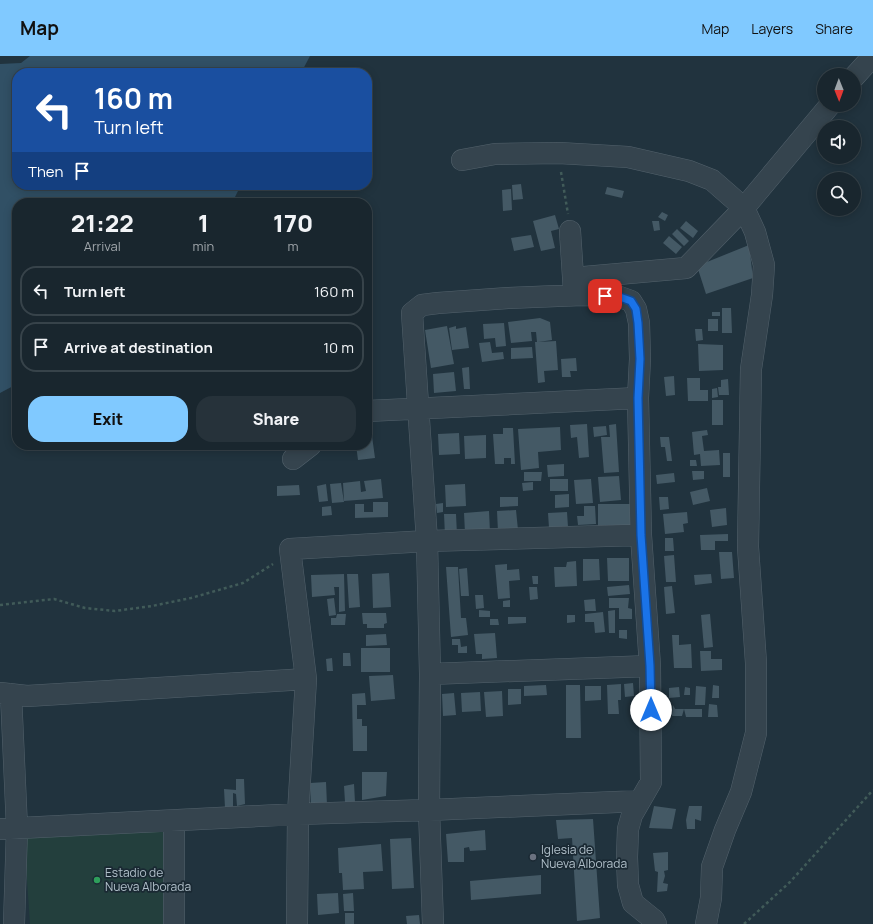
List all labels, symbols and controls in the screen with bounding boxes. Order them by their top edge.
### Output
text: Map [20,15,59,41]
text: Map [701,19,729,38]
text: Layers [751,19,793,38]
text: Share [815,19,853,38]
north arrow [817,68,861,112]
map controls [817,68,861,216]
text: 160 m [94,79,173,117]
icon: left [28,84,80,136]
text: Turn left [94,115,164,139]
button: sound [817,120,861,164]
icon: arrive [71,160,93,182]
text: Then [28,161,63,182]
button: search [817,172,861,216]
text: 21:22 [71,206,134,239]
text: 1 [198,206,209,239]
text: 170 [273,206,313,239]
text: Arrival [84,237,121,255]
text: min [192,237,214,255]
text: m [288,237,299,255]
pin [588,279,622,313]
icon: left [30,280,52,302]
text: Turn left [64,281,126,302]
text: 160 m [314,281,354,302]
icon: arrive [594,285,616,307]
icon: arrive [30,336,52,358]
text: Arrive at destination [64,337,213,358]
text: 10 m [323,337,354,358]
button: Exit [28,396,188,442]
button: Share [196,396,356,442]
position arrow [630,689,672,731]
place label: Iglesia de Nueva Alborada [541,841,627,872]
marker: Iglesia de Nueva Alborada [528,852,538,862]
place label: Estadio de Nueva Alborada [105,864,191,895]
marker: Estadio de Nueva Alborada [92,875,102,885]

